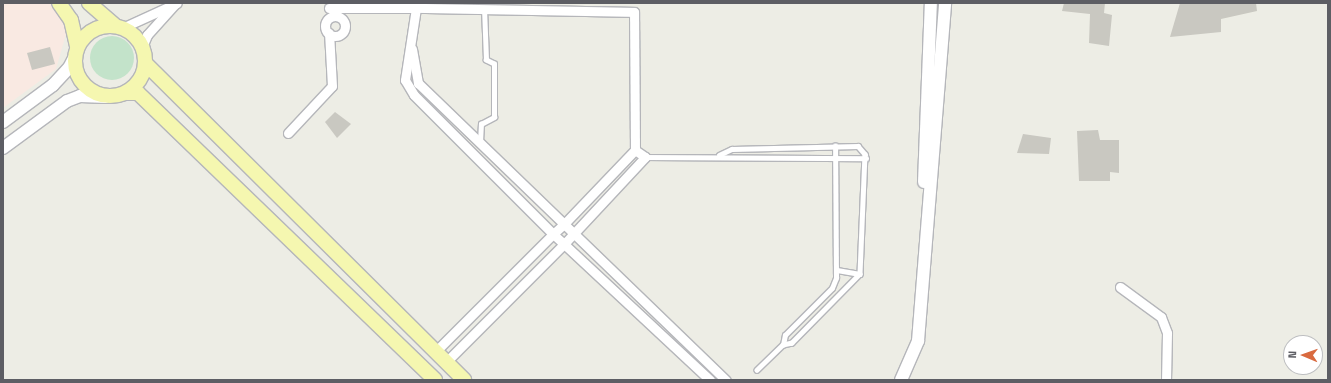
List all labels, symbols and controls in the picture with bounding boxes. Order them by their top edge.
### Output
north arrow [1283,335,1323,375]
text: N [1285,351,1299,359]

